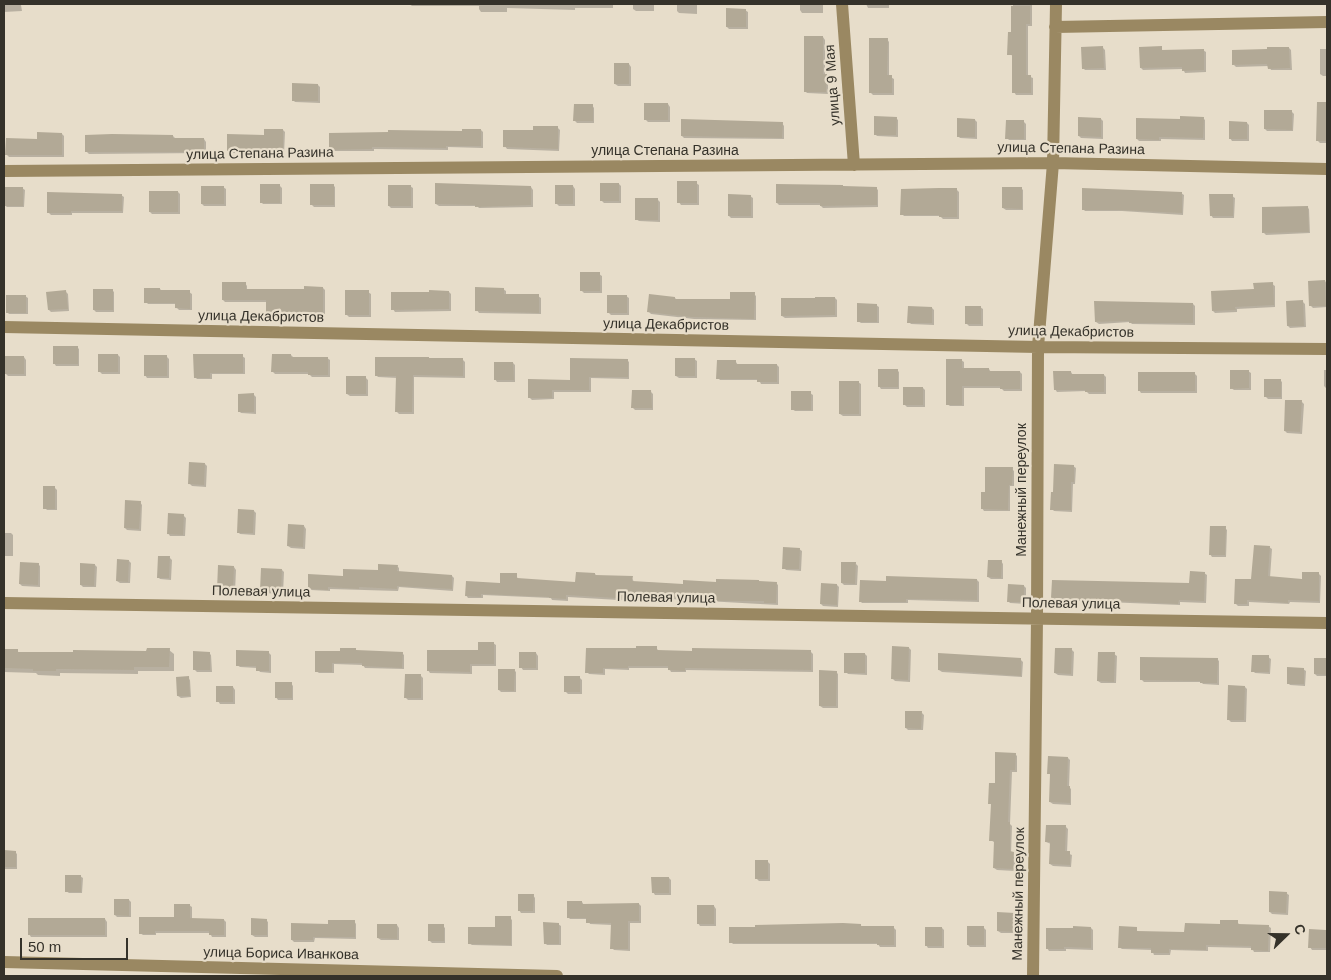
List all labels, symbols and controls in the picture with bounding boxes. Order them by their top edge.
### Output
street label: улица 9 Мая [822,44,844,126]
street label: улица Степана Разина [997,139,1145,159]
street label: улица Степана Разина [591,143,739,159]
street label: улица Степана Разина [186,144,334,164]
street label: улица Декабристов [198,308,324,326]
street label: улица Декабристов [603,316,729,334]
street label: улица Декабристов [1008,323,1134,341]
street label: Манежный переулок [1014,423,1030,557]
street label: Полевая улица [212,583,310,601]
street label: Полевая улица [617,589,715,607]
street label: Полевая улица [1022,595,1120,613]
street label: Манежный переулок [1009,827,1029,961]
north arrow [1261,910,1311,960]
text: С [1291,922,1309,937]
scale bar [22,928,130,960]
text: 50 m [28,938,61,955]
street label: улица Бориса Иванкова [203,944,359,964]

